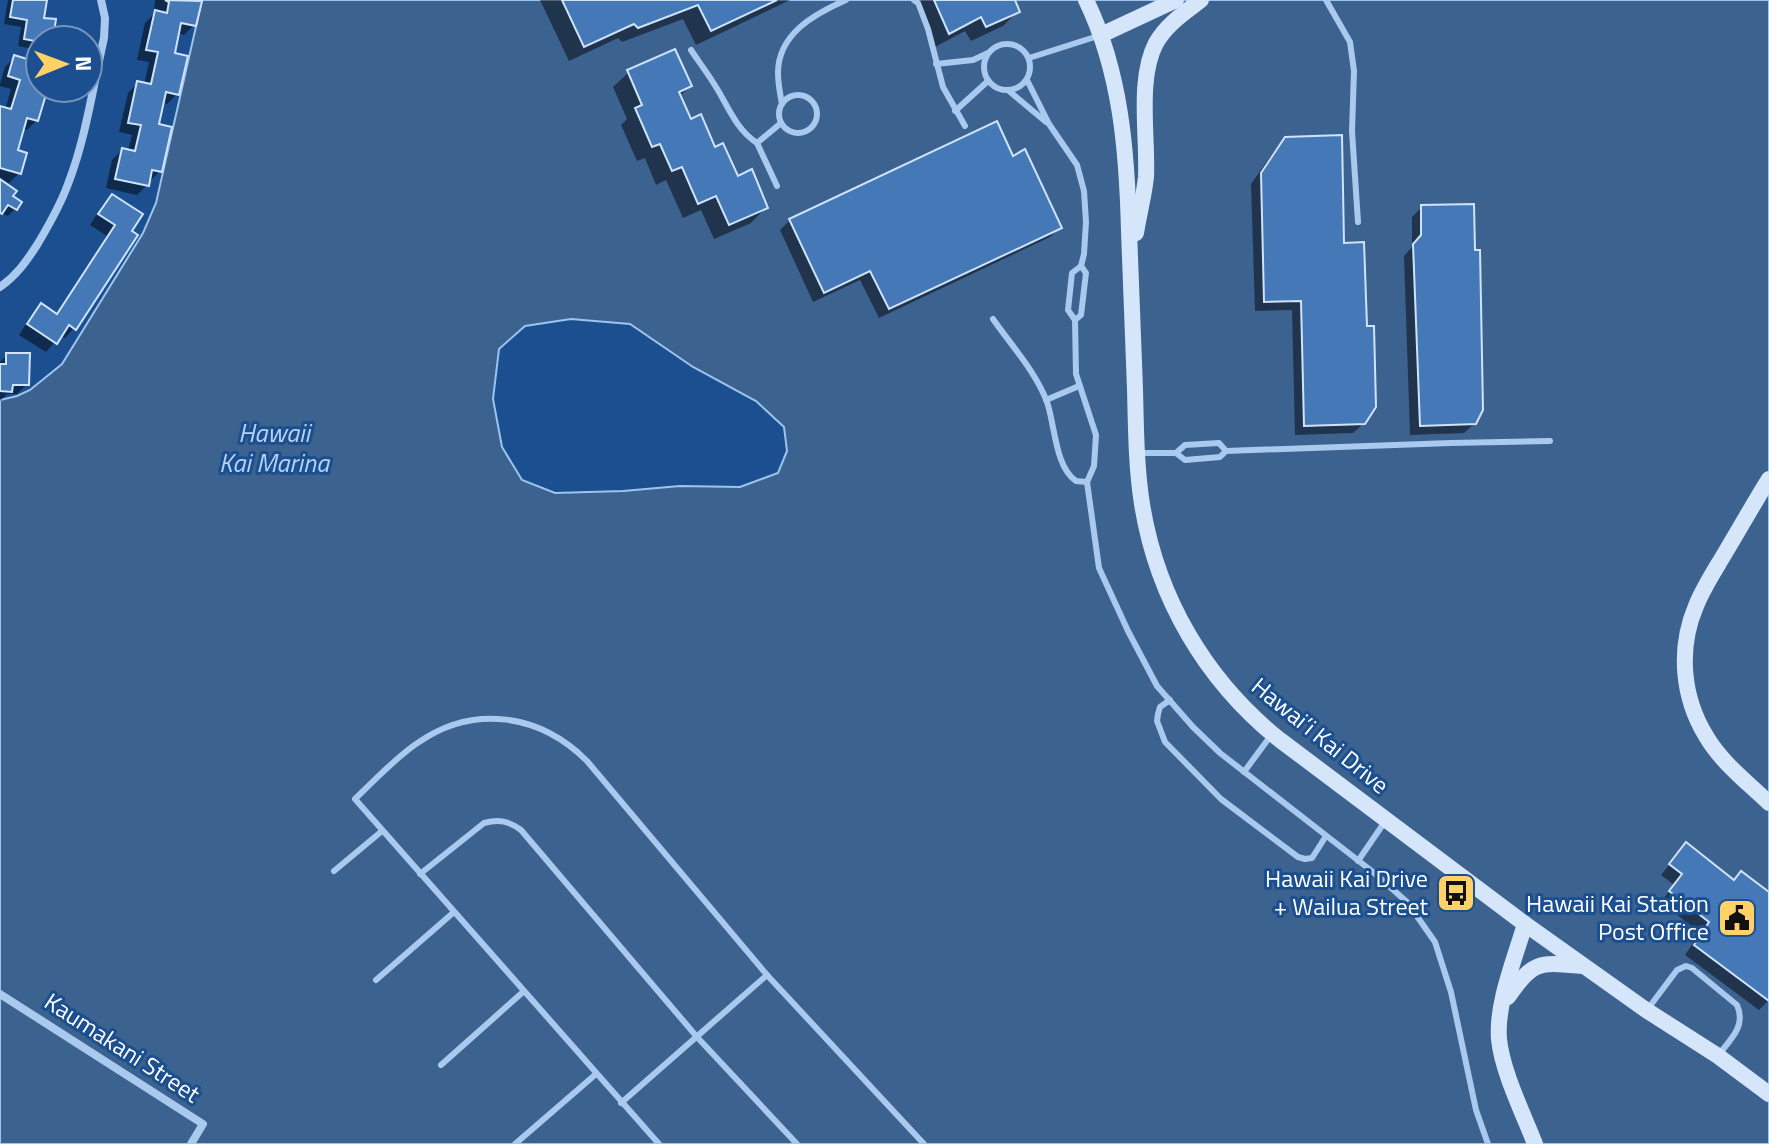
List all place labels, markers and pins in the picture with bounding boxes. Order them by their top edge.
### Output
place label: Hawaii Kai Drive + Wailua Street [1265,860,1429,924]
bus stop icon: Hawaii Kai Drive + Wailua Street [1435,872,1477,914]
place label: Hawaii Kai Station Post Office [1526,885,1709,949]
public building icon: Hawaii Kai Station Post Office [1716,897,1758,939]

